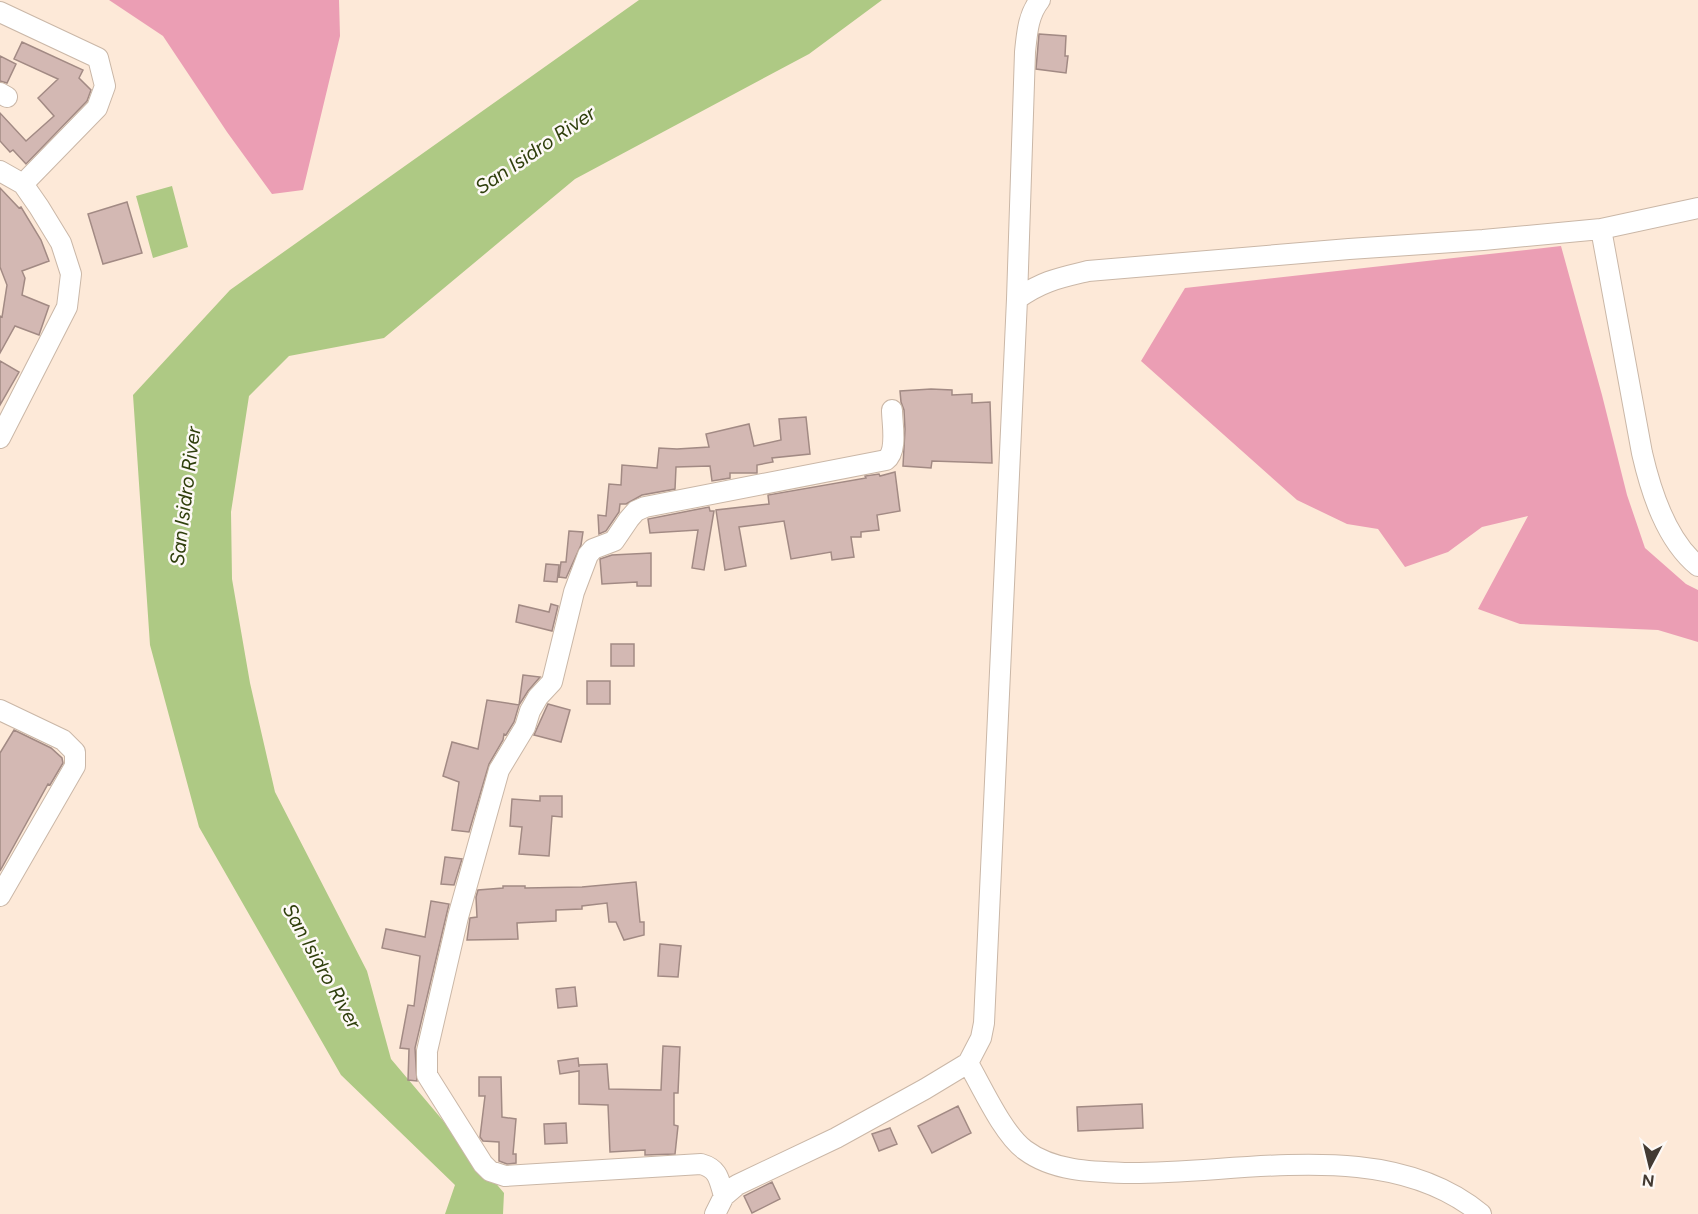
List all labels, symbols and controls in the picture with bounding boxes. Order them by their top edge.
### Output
water label: San Isidro River [470,100,601,199]
water label: San Isidro River [165,424,206,567]
water label: San Isidro River [278,899,367,1034]
north arrow [1620,1136,1680,1196]
text: N [1641,1170,1656,1191]

